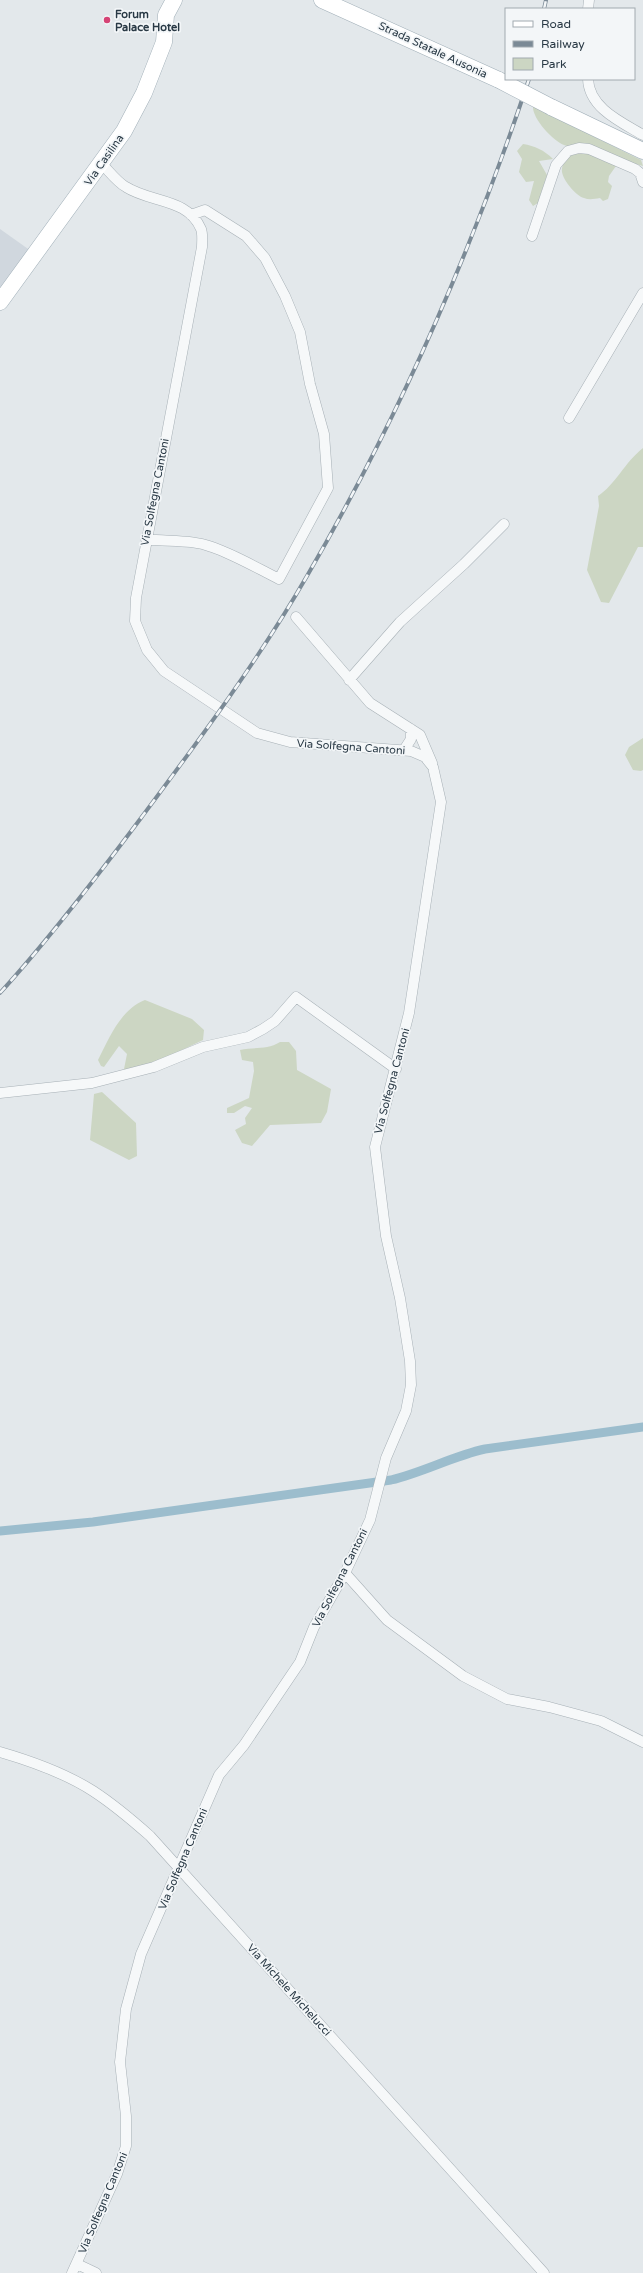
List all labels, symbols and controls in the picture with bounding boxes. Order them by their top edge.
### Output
place label: Forum Palace Hotel [115,8,180,34]
legend [505,8,635,80]
marker: Forum Palace Hotel [102,15,112,25]
text: Road [541,17,571,31]
street label: Strada Statale Ausonia [377,19,489,81]
text: Railway [541,37,585,51]
text: Park [541,57,567,71]
street label: Via Casilina [82,132,126,188]
street label: Via Solfegna Cantoni [138,437,172,547]
street label: Via Solfegna Cantoni [296,737,406,757]
street label: Via Solfegna Cantoni [372,1027,412,1135]
street label: Via Solfegna Cantoni [309,1527,371,1629]
street label: Via Solfegna Cantoni [156,1806,210,1912]
street label: Via Michele Michelucci [244,1941,334,2039]
street label: Via Solfegna Cantoni [76,2150,130,2256]

